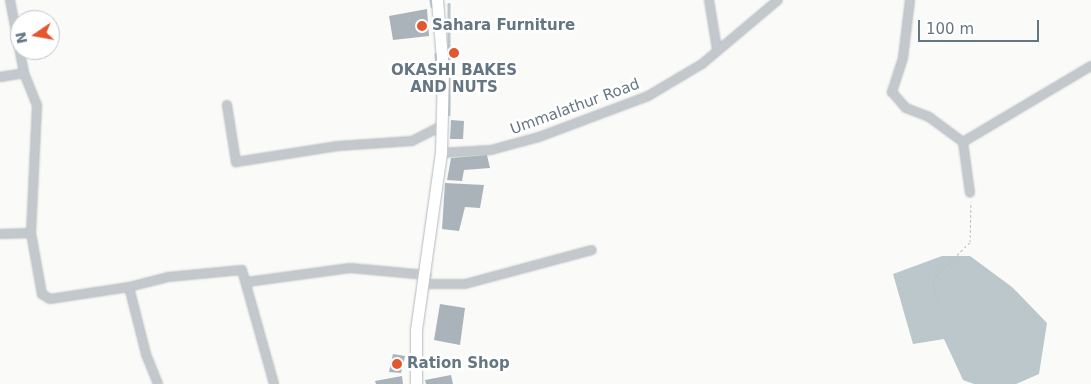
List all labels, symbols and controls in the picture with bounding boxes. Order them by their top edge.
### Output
north arrow [10,10,60,60]
scale bar [921,10,1042,42]
place label: Sahara Furniture [432,17,575,35]
marker: Sahara Furniture [416,20,428,32]
text: 100 m [926,20,974,38]
text: N [12,31,30,45]
marker: OKASHI BAKES AND NUTS [448,47,460,59]
place label: OKASHI BAKES AND NUTS [391,61,517,96]
street label: Ummalathur Road [508,75,642,139]
place label: Ration Shop [407,355,510,373]
marker: Ration Shop [391,358,403,370]

